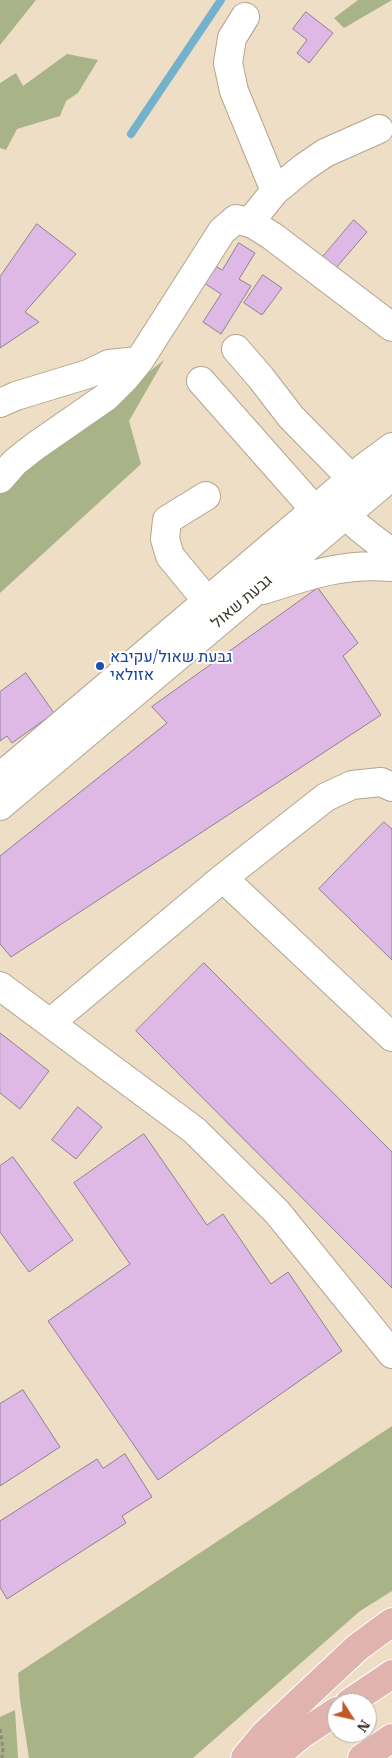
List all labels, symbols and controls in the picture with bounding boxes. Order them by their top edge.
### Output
street label: גבעת שאול [208,571,276,633]
place label: גבעת שאול/עקיבא אזולאי [110,647,232,685]
marker: גבעת שאול/עקיבא אזולאי [94,660,106,672]
north arrow [327,1693,377,1743]
text: N [353,1716,374,1736]

